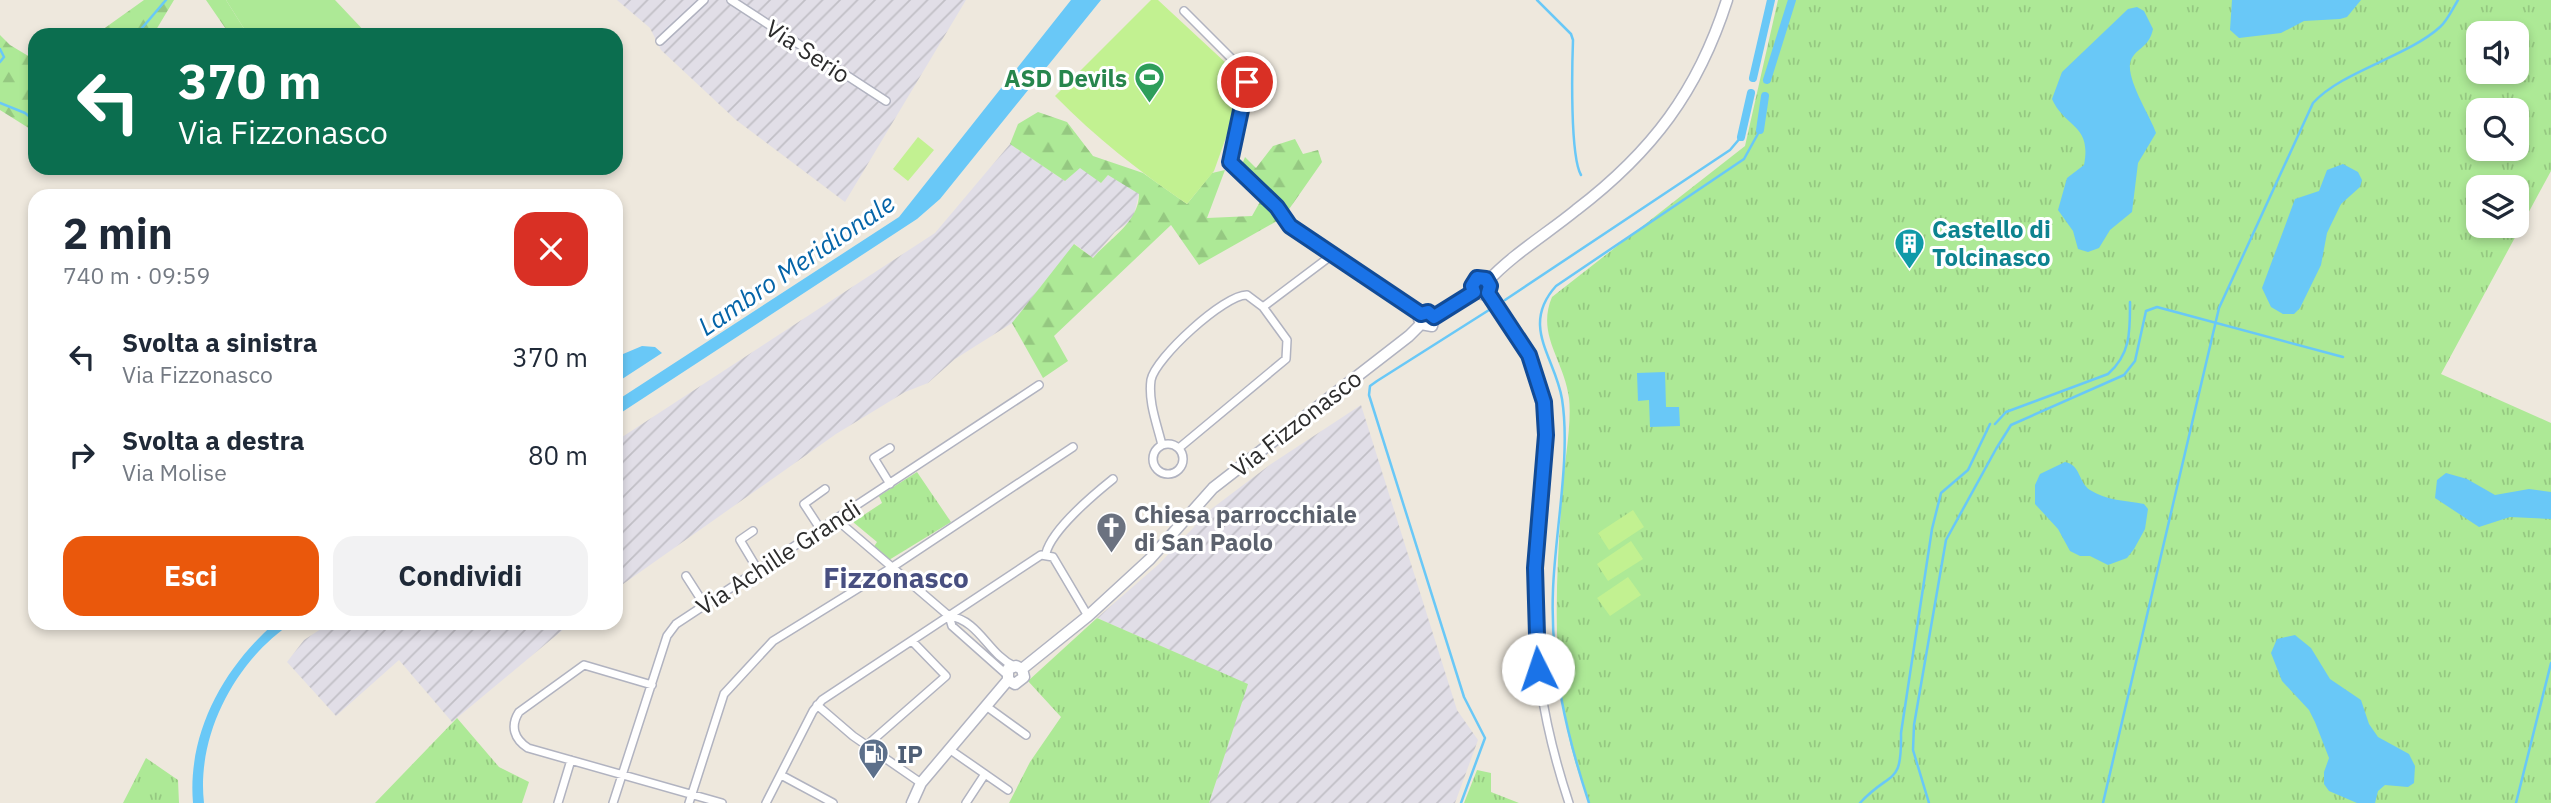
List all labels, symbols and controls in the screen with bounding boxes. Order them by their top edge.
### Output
street label: Via Serio [760,12,856,90]
map controls [2466,21,2529,238]
button: sound [2466,21,2529,84]
text: 370 m [178,49,322,112]
pin [1217,52,1277,112]
icon: left [63,56,154,147]
sports icon: ASD Devils [1133,61,1167,105]
place label: ASD Devils [1004,62,1127,94]
icon: arrive [1228,63,1266,101]
button: search [2466,98,2529,161]
text: Via Fizzonasco [178,111,388,153]
button: layers [2466,175,2529,238]
water label: Lambro Meridionale [691,185,901,343]
text: 2 min [63,206,173,261]
button: close [514,212,588,286]
place label: Castello di Tolcinasco [1932,213,2051,273]
building icon: Castello di Tolcinasco [1892,226,1926,270]
text: 740 m · 09:59 [63,260,210,290]
text: Svolta a sinistra [122,325,318,359]
icon: left [63,338,101,376]
text: 370 m [512,340,588,374]
text: Via Fizzonasco [122,359,273,389]
street label: Via Fizzonasco [1224,362,1368,484]
text: Svolta a destra [122,423,304,457]
icon: right [63,436,101,474]
text: 80 m [528,438,588,472]
text: Via Molise [122,457,227,487]
street label: Via Achille Grandi [690,492,866,622]
place label: Chiesa parrocchiale di San Paolo [1134,498,1357,558]
church icon: Chiesa parrocchiale di San Paolo [1094,511,1128,555]
button: Esci [63,536,319,616]
button: Condividi [333,536,588,616]
district label: Fizzonasco [823,559,969,596]
position arrow [1501,632,1575,706]
fuel station icon: IP [857,737,891,781]
place label: IP [897,738,923,770]

